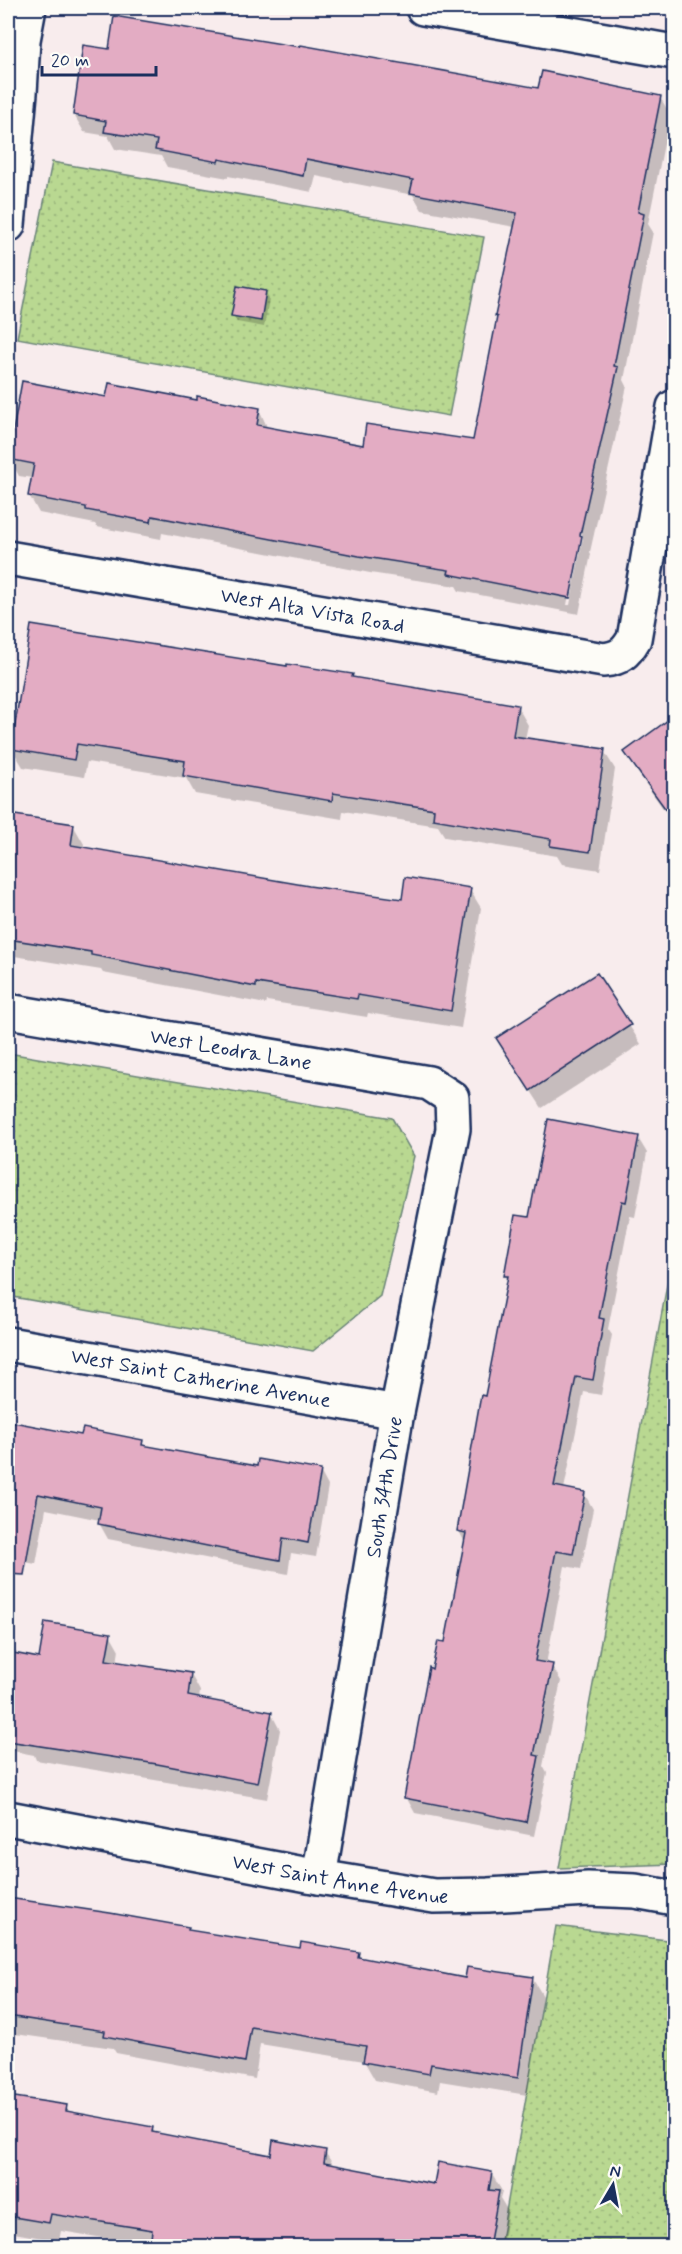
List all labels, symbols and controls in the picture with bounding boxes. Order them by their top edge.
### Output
scale bar [42,39,156,77]
text: 20 m [51,49,89,73]
street label: West Alta Vista Road [218,582,407,641]
street label: West Leodra Lane [148,1022,314,1078]
street label: West Saint Catherine Avenue [69,1342,333,1415]
street label: South 34th Drive [360,1414,410,1560]
street label: West Saint Anne Avenue [230,1848,449,1911]
north arrow [583,2155,643,2215]
text: N [608,2160,622,2183]

